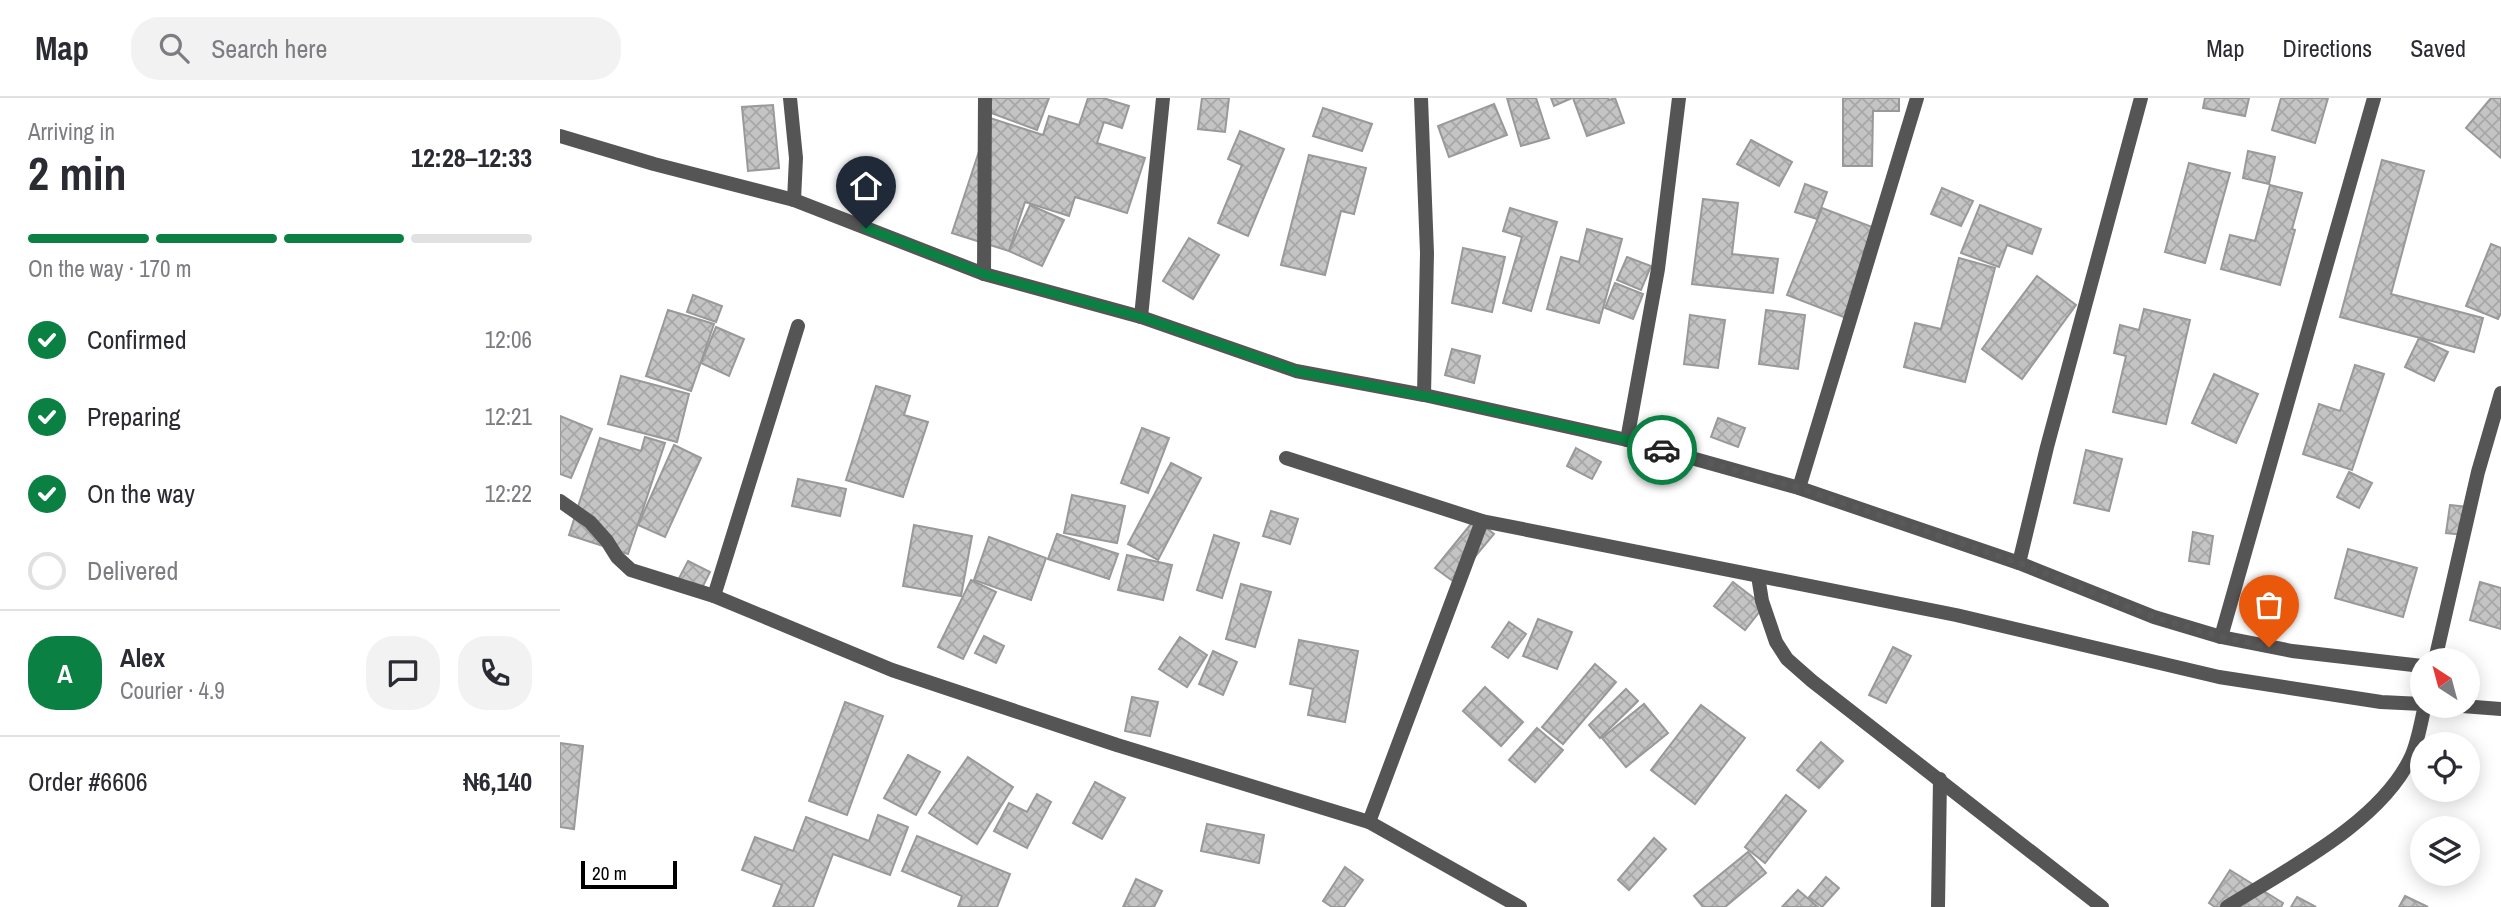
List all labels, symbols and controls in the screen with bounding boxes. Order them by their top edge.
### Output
search box [131,17,621,80]
text: Map [35,26,89,70]
icon: search [155,29,193,67]
text: Search here [211,31,327,66]
text: Map [2206,32,2244,64]
text: Directions [2282,32,2372,64]
text: Saved [2410,32,2466,64]
text: Arriving in [28,116,115,147]
text: 12:28–12:33 [411,140,532,175]
text: 2 min [28,142,127,204]
pin [836,156,896,228]
icon: home [847,167,885,205]
text: On the way · 170 m [28,253,192,284]
icon: check [28,321,66,359]
text: Confirmed [87,322,187,357]
text: 12:06 [485,324,532,355]
icon: check [28,398,66,436]
text: Preparing [87,399,181,434]
text: 12:21 [485,401,532,432]
courier [1627,415,1697,485]
icon: car [1643,431,1681,469]
icon: check [28,475,66,513]
text: On the way [87,476,195,511]
text: 12:22 [485,478,532,509]
text: Delivered [87,553,178,588]
pin [2239,575,2299,647]
icon: bag [2250,586,2288,624]
button: chat [366,636,440,710]
button: phone [458,636,532,710]
text: Alex [120,640,165,675]
north arrow [2410,648,2480,718]
map controls [2410,648,2480,886]
text: A [57,656,73,691]
text: Courier · 4.9 [120,675,225,706]
button: locate [2410,732,2480,802]
text: Order #6606 [28,764,148,799]
text: ₦6,140 [463,764,532,799]
button: layers [2410,816,2480,886]
scale bar [581,858,677,890]
text: 20 m [592,860,627,886]

